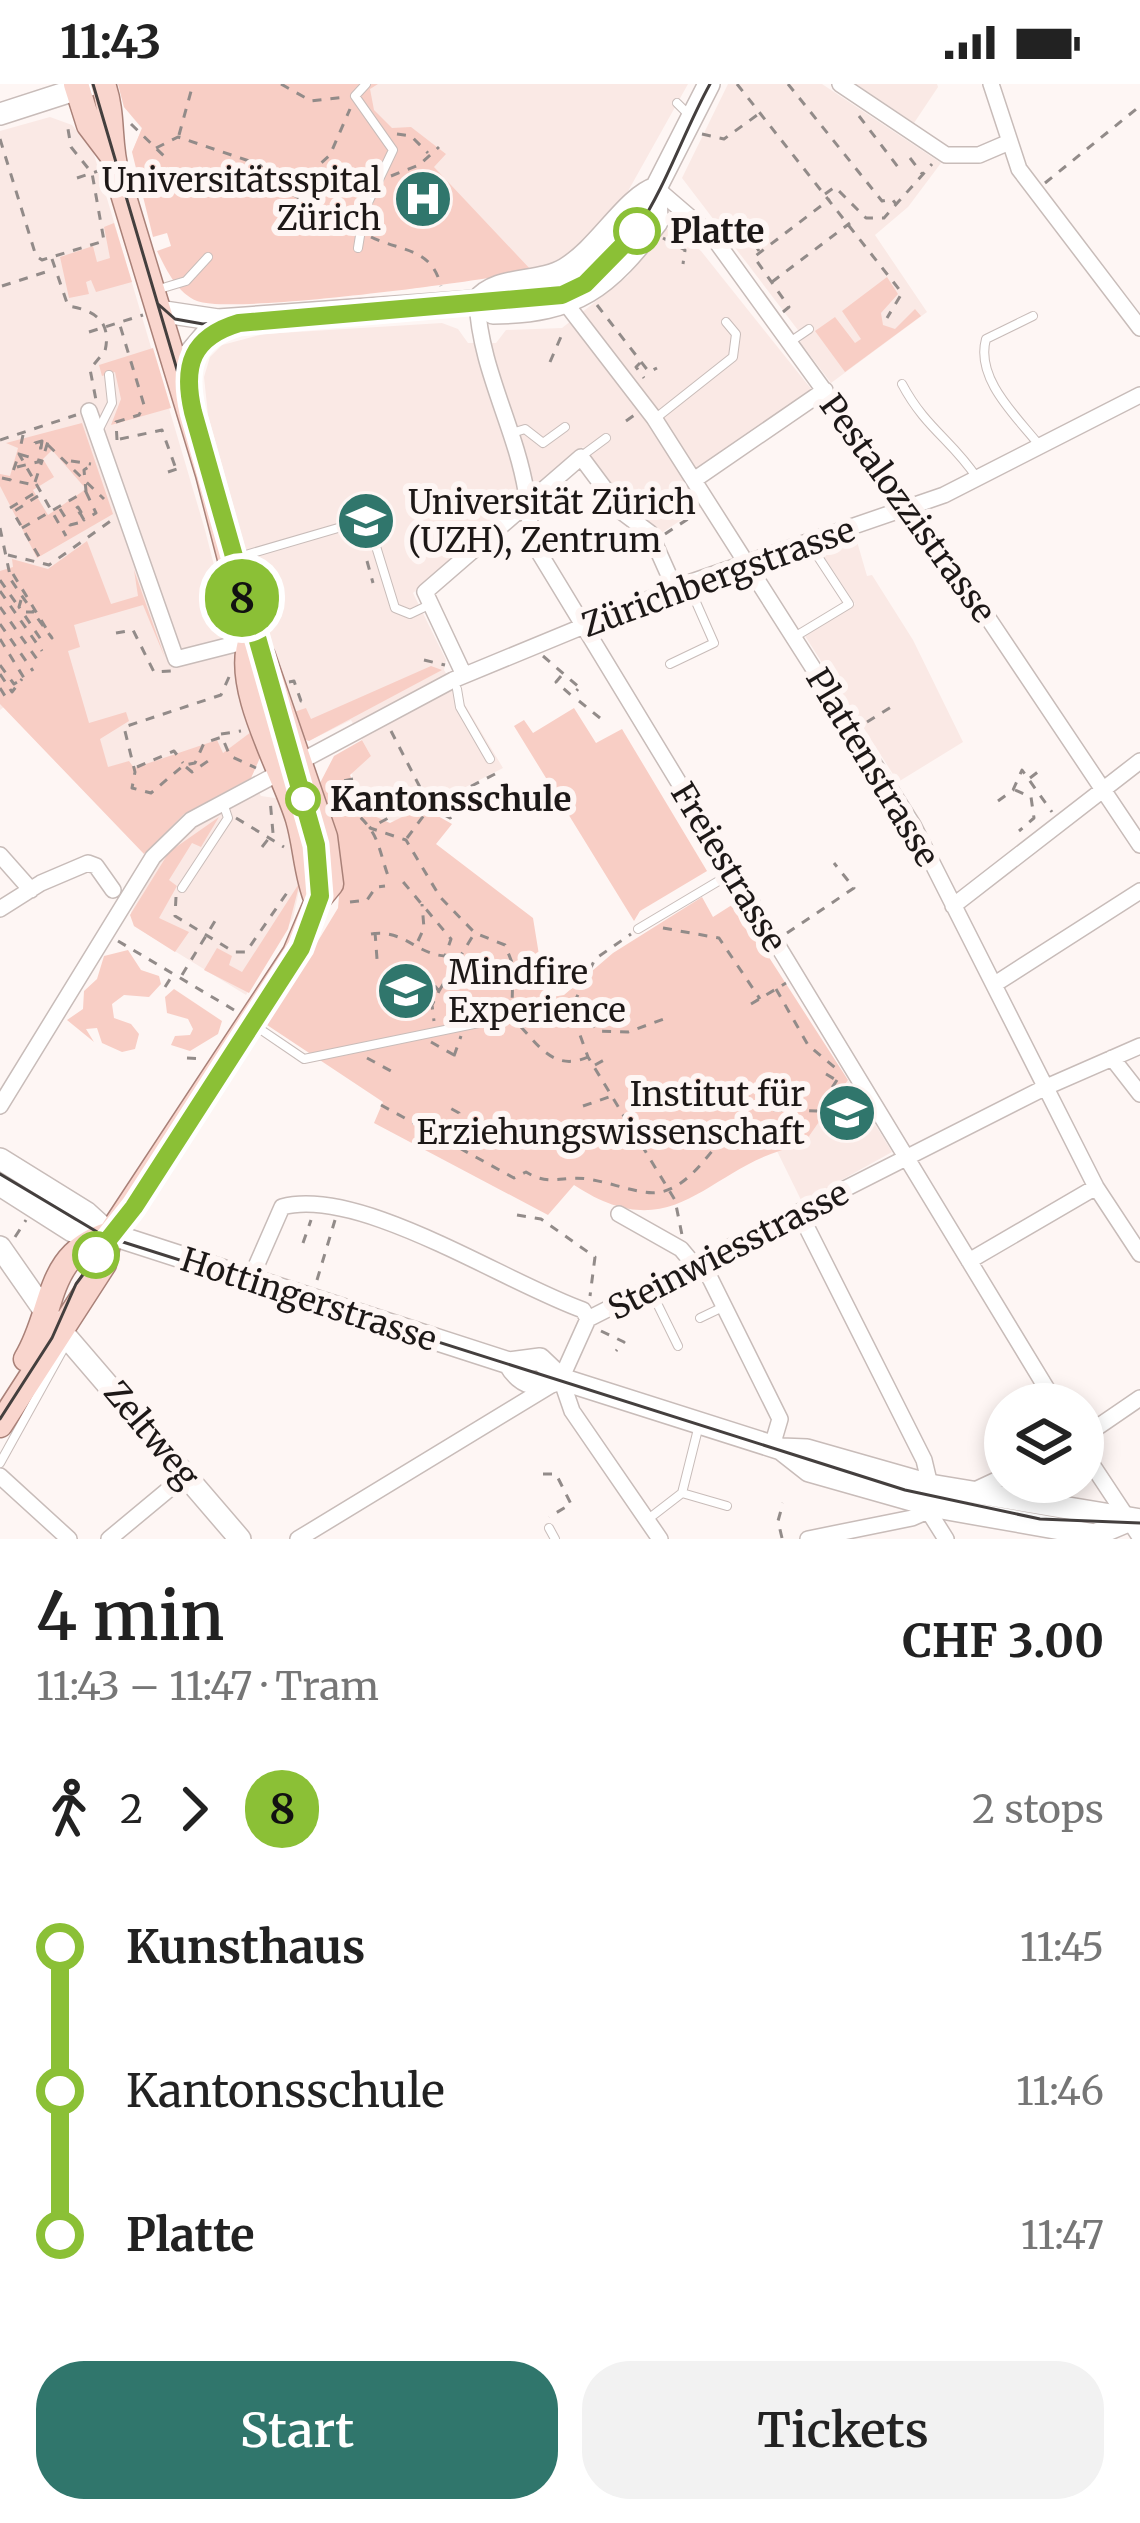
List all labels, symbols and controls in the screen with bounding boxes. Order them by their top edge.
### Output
text: 11:43 [60,14,161,70]
place label: Universitätsspital Zürich [102,160,381,239]
hospital icon: Universitätsspital Zürich [392,168,454,230]
marker: Platte [615,209,659,253]
place label: Platte [670,211,764,252]
street label: Pestalozzistrasse [811,386,1004,631]
place label: Universität Zürich (UZH), Zentrum [408,482,696,561]
school or university icon: Universität Zürich (UZH), Zentrum [335,490,397,552]
street label: Zürichbergstrasse [576,509,860,646]
line badge: 8 [203,559,281,637]
text: 8 [229,572,255,624]
street label: Plattenstrasse [797,661,948,874]
street label: Freiestrasse [662,775,795,959]
place label: Kantonsschule [330,779,571,820]
marker: Kantonsschule [287,783,319,815]
place label: Mindfire Experience [448,952,626,1031]
school or university icon: Mindfire Experience [375,960,437,1022]
place label: Institut für Erziehungswissenschaft [417,1074,805,1153]
school or university icon: Institut für Erziehungswissenschaft [816,1082,878,1144]
street label: Steinwiesstrasse [601,1172,855,1329]
unlabelled marker [74,1233,118,1277]
street label: Hottingerstrasse [176,1239,442,1360]
street label: Zeltweg [95,1373,208,1496]
map controls [984,1383,1104,1503]
button: layers [984,1383,1104,1503]
text: 4 min [36,1575,225,1658]
text: CHF 3.00 [903,1613,1104,1669]
text: 11:43 – 11:47 · Tram [36,1662,379,1711]
icon: walk [36,1776,102,1842]
icon: forward [161,1776,227,1842]
text: 8 [269,1783,295,1835]
text: 2 [120,1785,143,1834]
text: 2 stops [972,1785,1104,1834]
text: Kunsthaus [126,1919,365,1975]
text: 11:45 [1020,1923,1104,1972]
text: Kantonsschule [126,2063,445,2119]
text: 11:46 [1016,2067,1104,2116]
text: Platte [126,2207,255,2263]
text: 11:47 [1021,2211,1104,2260]
button: Start [36,2361,558,2499]
button: Tickets [582,2361,1104,2499]

